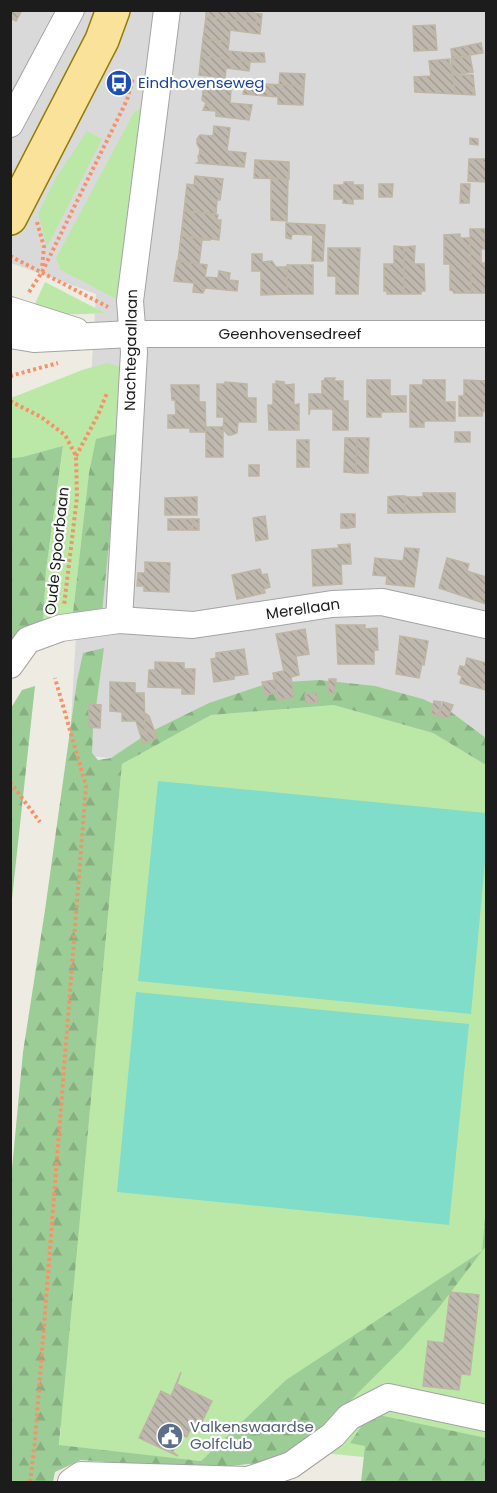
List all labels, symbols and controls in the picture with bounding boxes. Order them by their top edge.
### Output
bus stop icon: Eindhovenseweg [104,68,134,98]
place label: Eindhovenseweg [138,72,265,93]
street label: Nachtegaallaan [119,289,142,411]
street label: Geenhovensedreef [219,323,361,344]
street label: Oude Spoorbaan [39,486,74,616]
street label: Merellaan [265,593,341,624]
place label: Valkenswaardse Golfclub [190,1416,314,1454]
public building icon: Valkenswaardse Golfclub [155,1421,185,1451]

